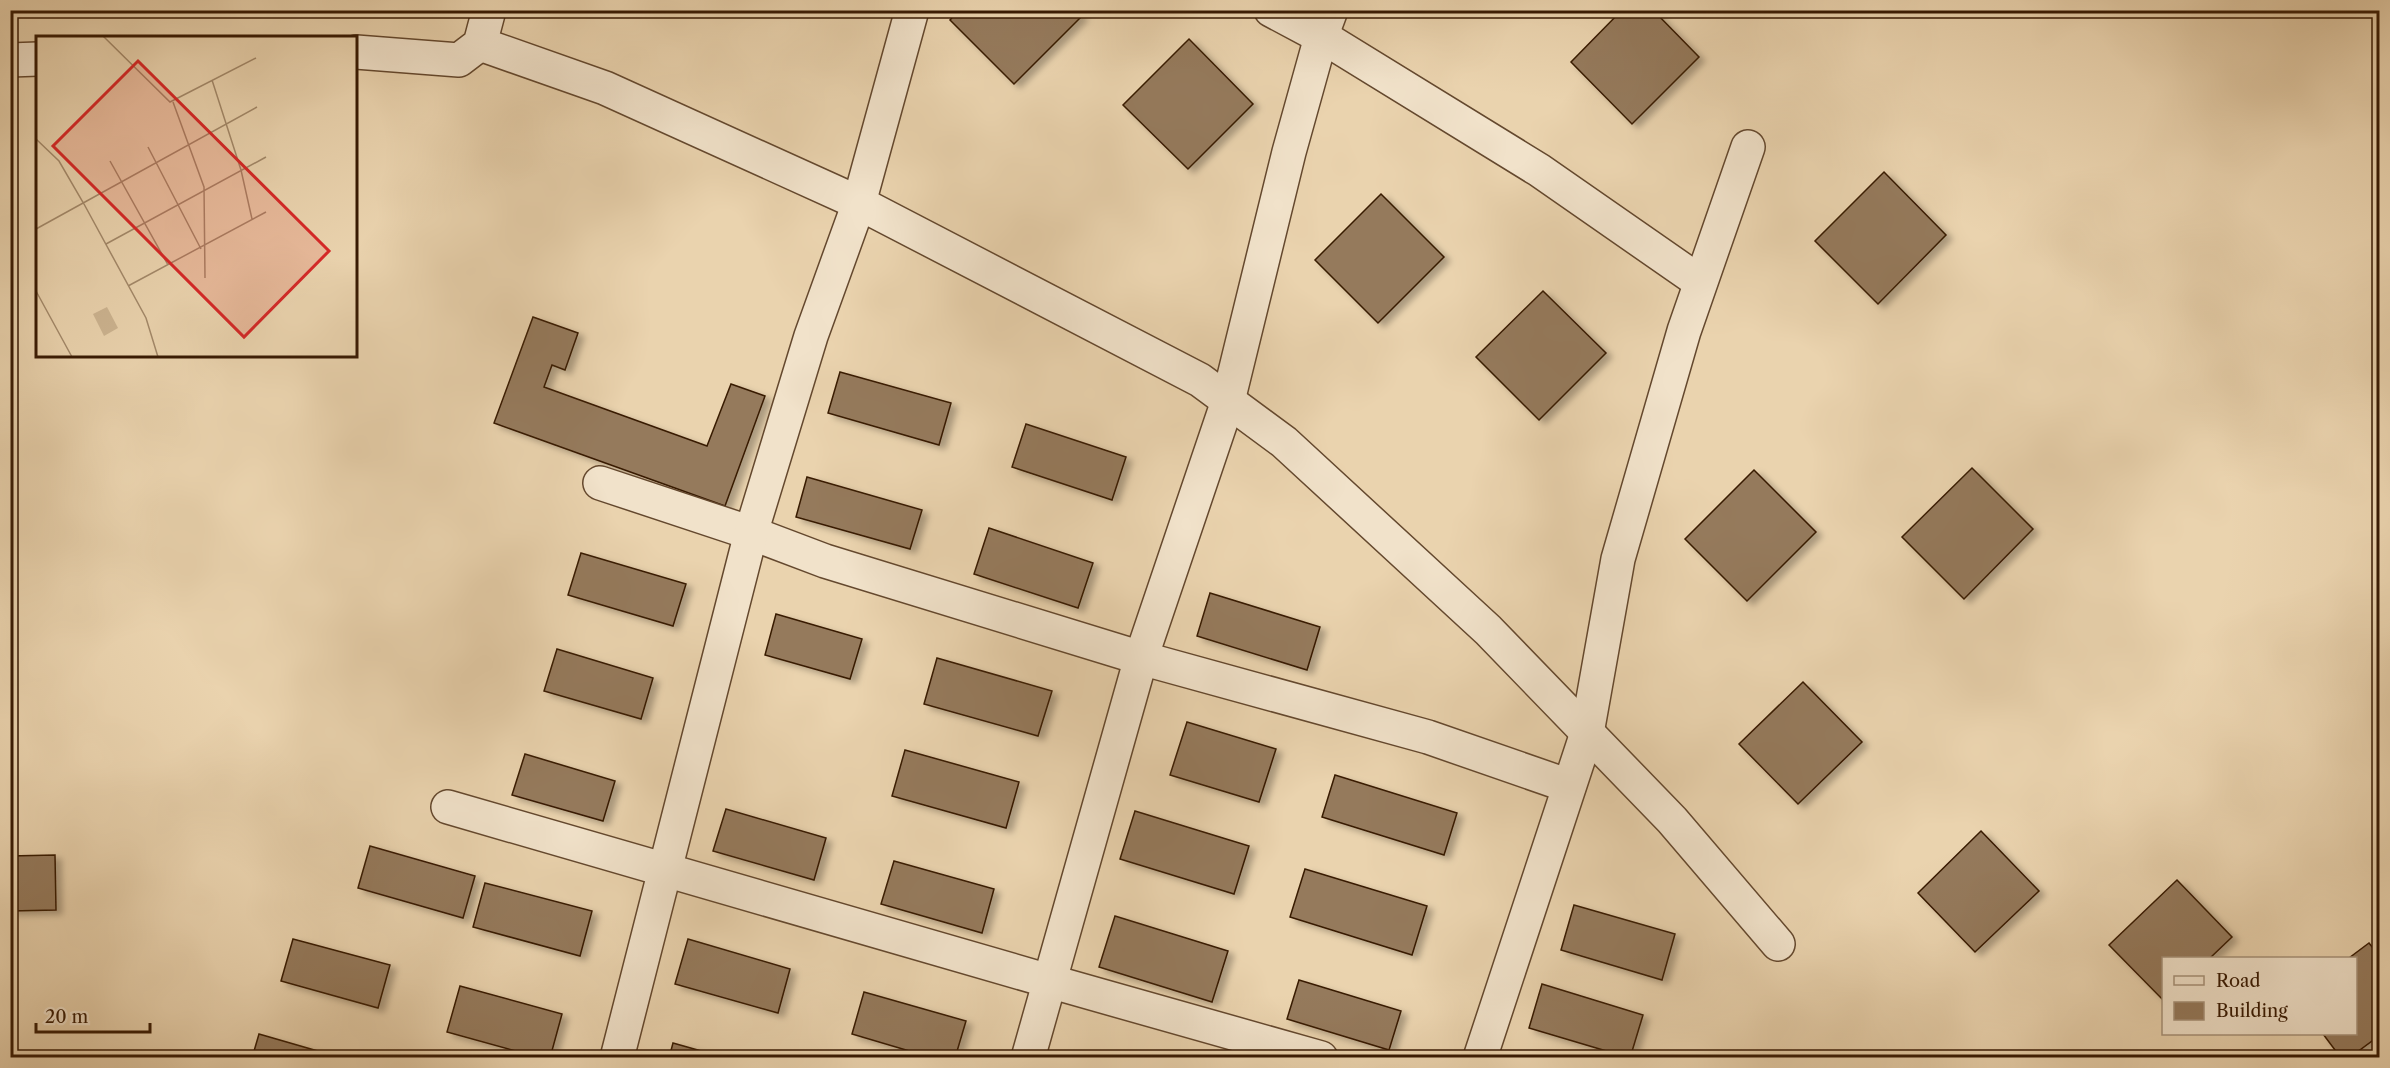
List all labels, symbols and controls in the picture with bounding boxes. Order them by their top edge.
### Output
inset map [36,36,357,357]
legend [2162,957,2357,1035]
text: Road [2216,970,2261,992]
scale bar [36,996,150,1034]
text: Building [2216,1000,2288,1022]
text: 20 m [45,1006,89,1028]

